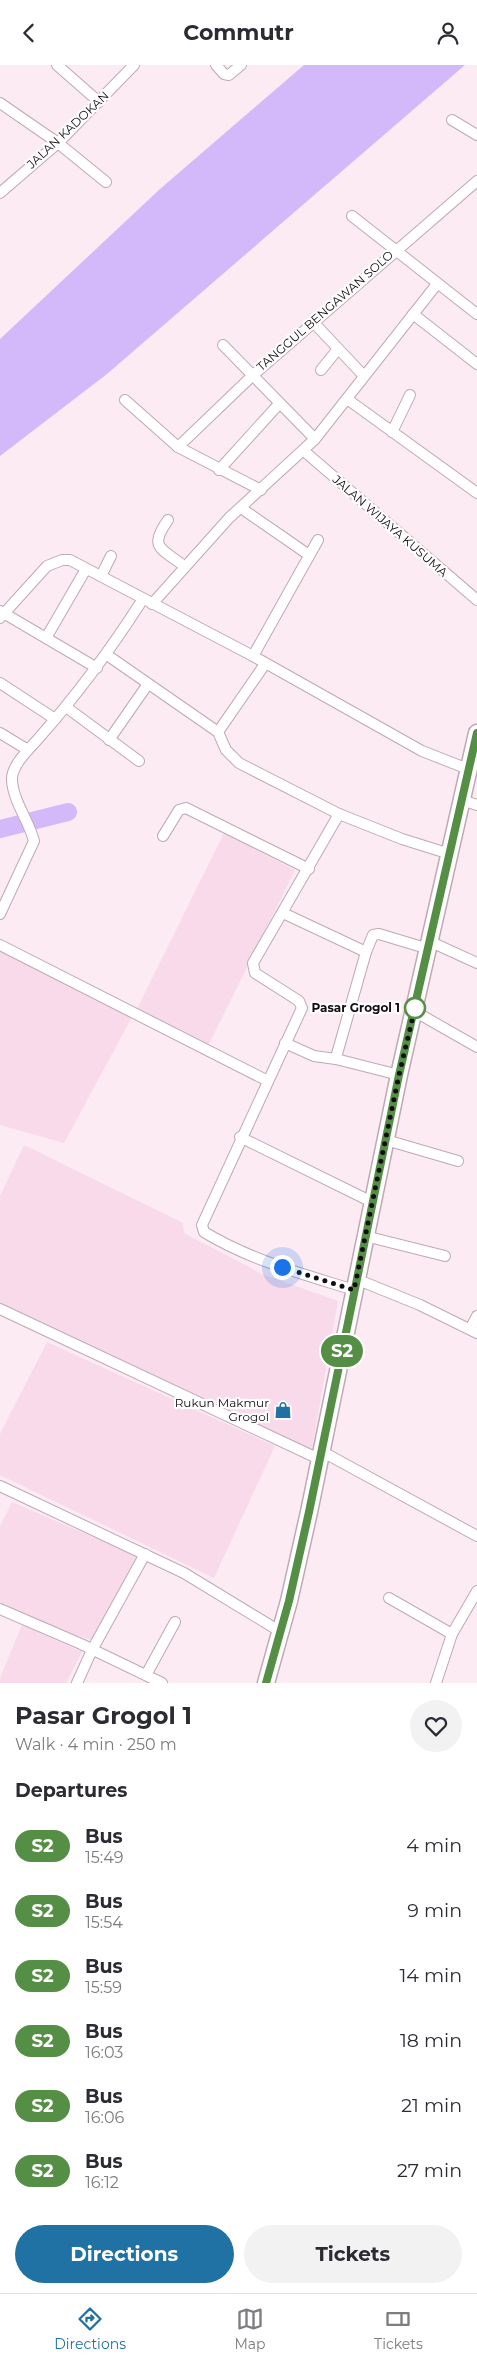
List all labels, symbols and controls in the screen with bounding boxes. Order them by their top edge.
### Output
icon: back [15,19,43,47]
text: Commutr [183,19,294,46]
icon: person [434,19,462,47]
street label: JALAN KADOKAN [23,88,112,172]
street label: TANGGUL BENGAWAN SOLO [253,247,396,374]
street label: JALAN WIJAYA KUSUMA [329,471,451,580]
marker: Pasar Grogol 1 [404,997,426,1019]
place label: Pasar Grogol 1 [311,1000,400,1015]
your location [270,1255,295,1280]
line badge: S2 [320,1335,364,1367]
text: S2 [331,1340,353,1362]
place label: Rukun Makmur Grogol [175,1395,269,1424]
shop icon: Rukun Makmur Grogol [273,1400,293,1420]
button: heart [410,1700,462,1752]
text: Pasar Grogol 1 [15,1701,192,1730]
text: Walk · 4 min · 250 m [15,1735,177,1754]
text: Departures [15,1779,127,1802]
text: Bus [85,1825,123,1848]
text: 4 min [406,1834,462,1857]
text: S2 [31,1835,54,1857]
text: 15:49 [85,1848,123,1867]
text: Bus [85,1890,123,1913]
text: 9 min [407,1899,462,1922]
text: S2 [31,1900,54,1922]
text: 15:54 [85,1913,123,1932]
text: Bus [85,1955,123,1978]
text: 14 min [399,1964,462,1987]
text: S2 [31,1965,54,1987]
text: 15:59 [85,1978,122,1997]
text: Bus [85,2020,123,2043]
text: 18 min [400,2029,462,2052]
text: S2 [31,2030,54,2052]
text: 16:03 [85,2043,123,2062]
text: Bus [85,2085,123,2108]
text: 21 min [401,2094,462,2117]
text: S2 [31,2095,54,2117]
text: 16:06 [85,2108,124,2127]
text: Bus [85,2150,123,2173]
text: 27 min [397,2159,462,2182]
text: S2 [31,2160,54,2182]
text: 16:12 [85,2173,119,2192]
button: Directions [15,2225,234,2283]
button: Tickets [244,2225,462,2283]
tab: Directions [54,2305,126,2353]
tab: Map [234,2305,266,2353]
tab: Tickets [374,2305,423,2353]

